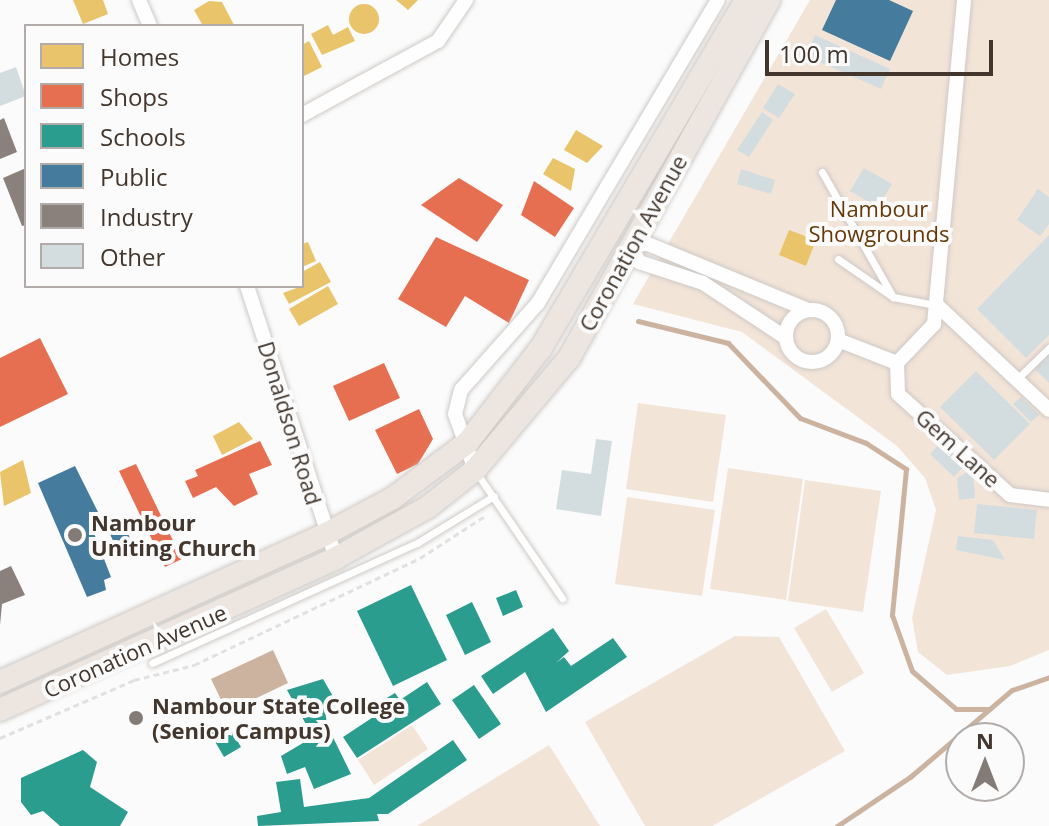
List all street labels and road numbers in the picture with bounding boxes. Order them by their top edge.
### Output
street label: Coronation Avenue [574,150,692,336]
street label: Donaldson Road [253,338,327,508]
street label: Gem Lane [911,403,1005,493]
street label: Coronation Avenue [39,599,231,703]

